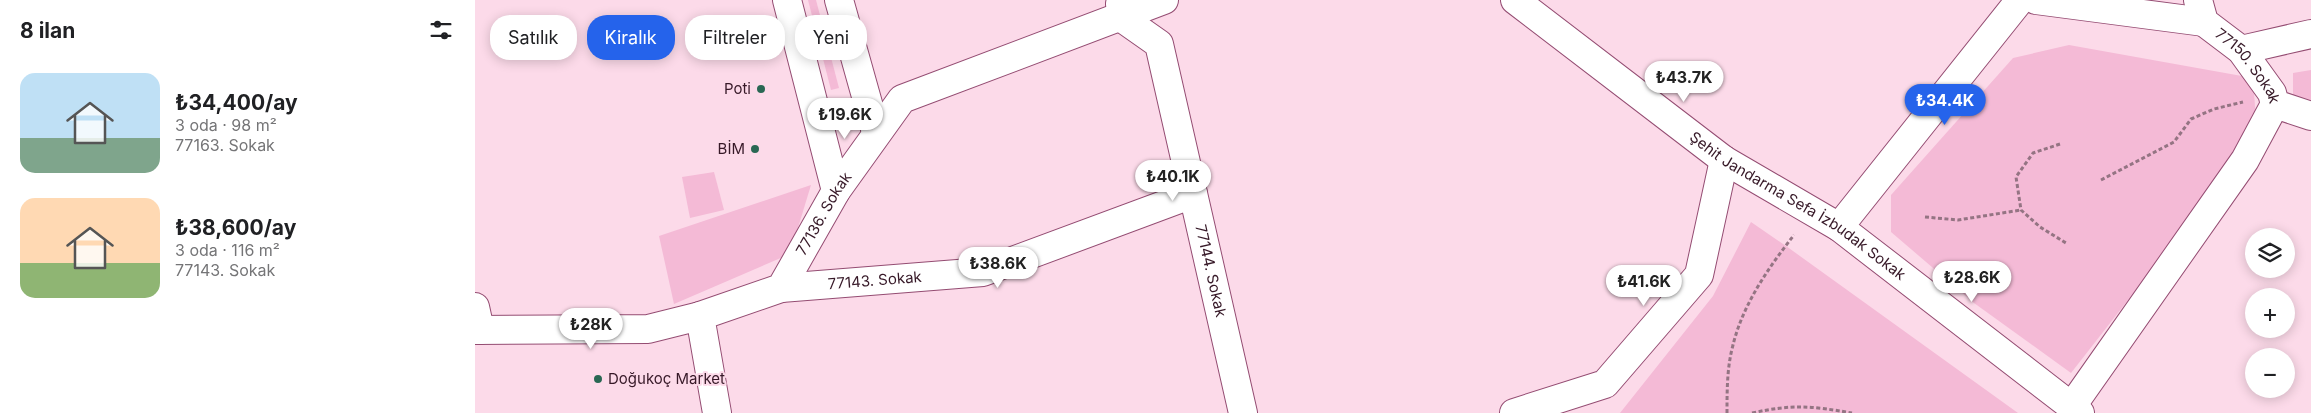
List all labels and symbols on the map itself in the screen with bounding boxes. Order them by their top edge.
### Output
street label: 77150. Sokak [2212,24,2285,106]
pin: ₺43.7K [1643,61,1725,103]
place label: Poti [724,79,751,98]
marker: Poti [755,83,767,95]
pin: ₺34.4K [1904,84,1986,126]
pin: ₺19.6K [804,98,886,140]
street label: Şehit Jandarma Sefa İzbudak Sokak [1686,127,1910,284]
place label: BİM [718,139,745,158]
marker: BİM [749,143,761,155]
pin: ₺40.1K [1132,160,1214,202]
street label: 77136. Sokak [792,167,856,258]
street label: 77144. Sokak [1191,223,1231,320]
pin: ₺38.6K [957,246,1039,289]
pin: ₺28.6K [1931,260,2013,303]
pin: ₺41.6K [1603,264,1685,307]
street label: 77143. Sokak [827,267,923,293]
pin: ₺28K [561,308,621,350]
place label: Doğukoç Market [608,369,725,388]
marker: Doğukoç Market [592,373,604,385]

